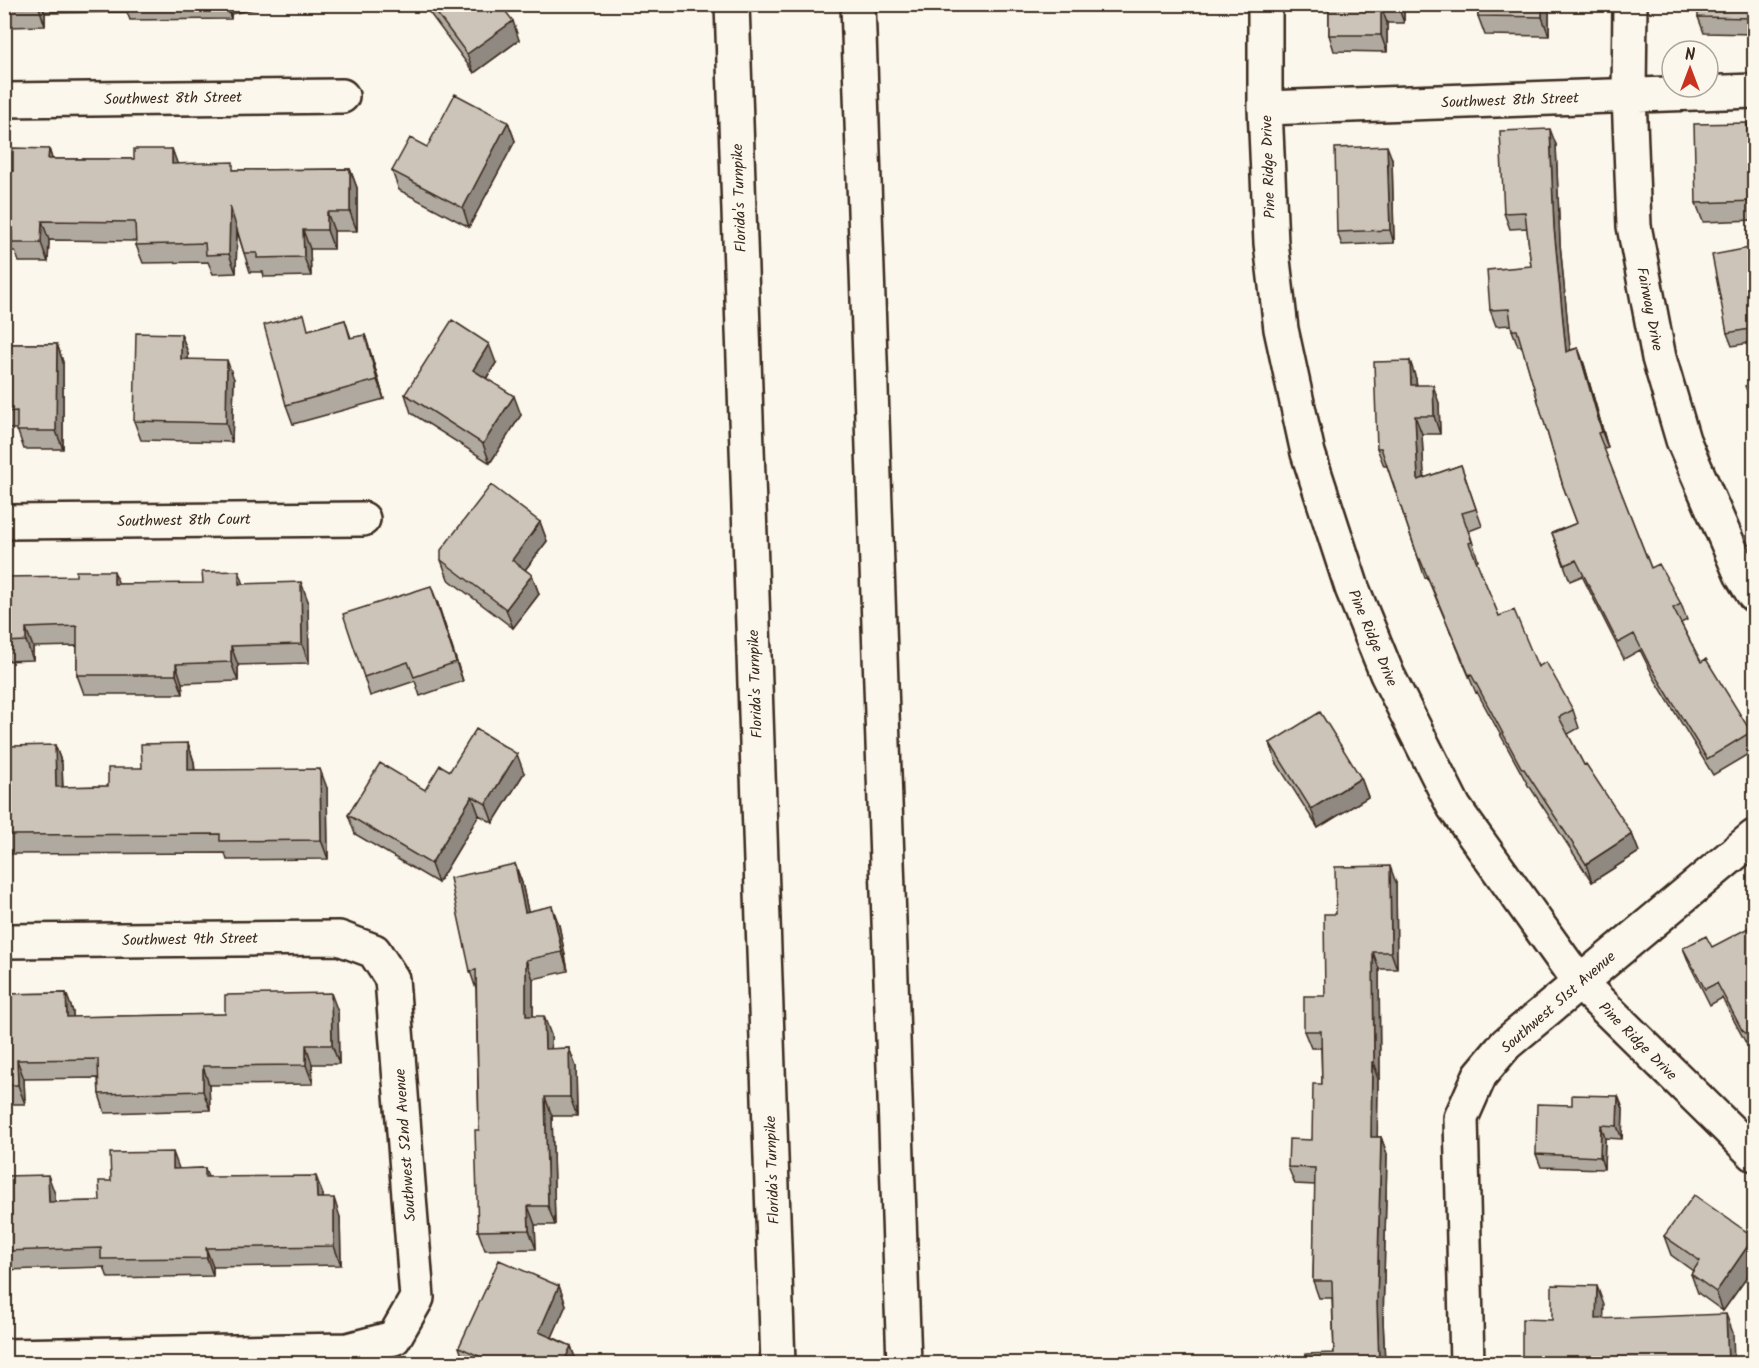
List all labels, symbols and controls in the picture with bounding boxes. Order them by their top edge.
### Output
north arrow [1660,39,1720,99]
text: N [1685,43,1695,68]
street label: Southwest 8th Street [104,86,242,112]
street label: Southwest 8th Street [1441,87,1580,115]
street label: Pine Ridge Drive [1255,115,1283,219]
street label: Florida's Turnpike [726,143,754,253]
street label: Fairway Drive [1629,265,1669,353]
street label: Southwest 8th Court [117,508,251,534]
street label: Pine Ridge Drive [1341,586,1403,691]
street label: Florida's Turnpike [742,629,770,739]
street label: Southwest 9th Street [122,927,258,953]
street label: Southwest 51st Avenue [1496,946,1622,1060]
street label: Pine Ridge Drive [1592,997,1683,1087]
street label: Southwest 52nd Avenue [389,1067,423,1222]
street label: Florida's Turnpike [759,1115,787,1225]

